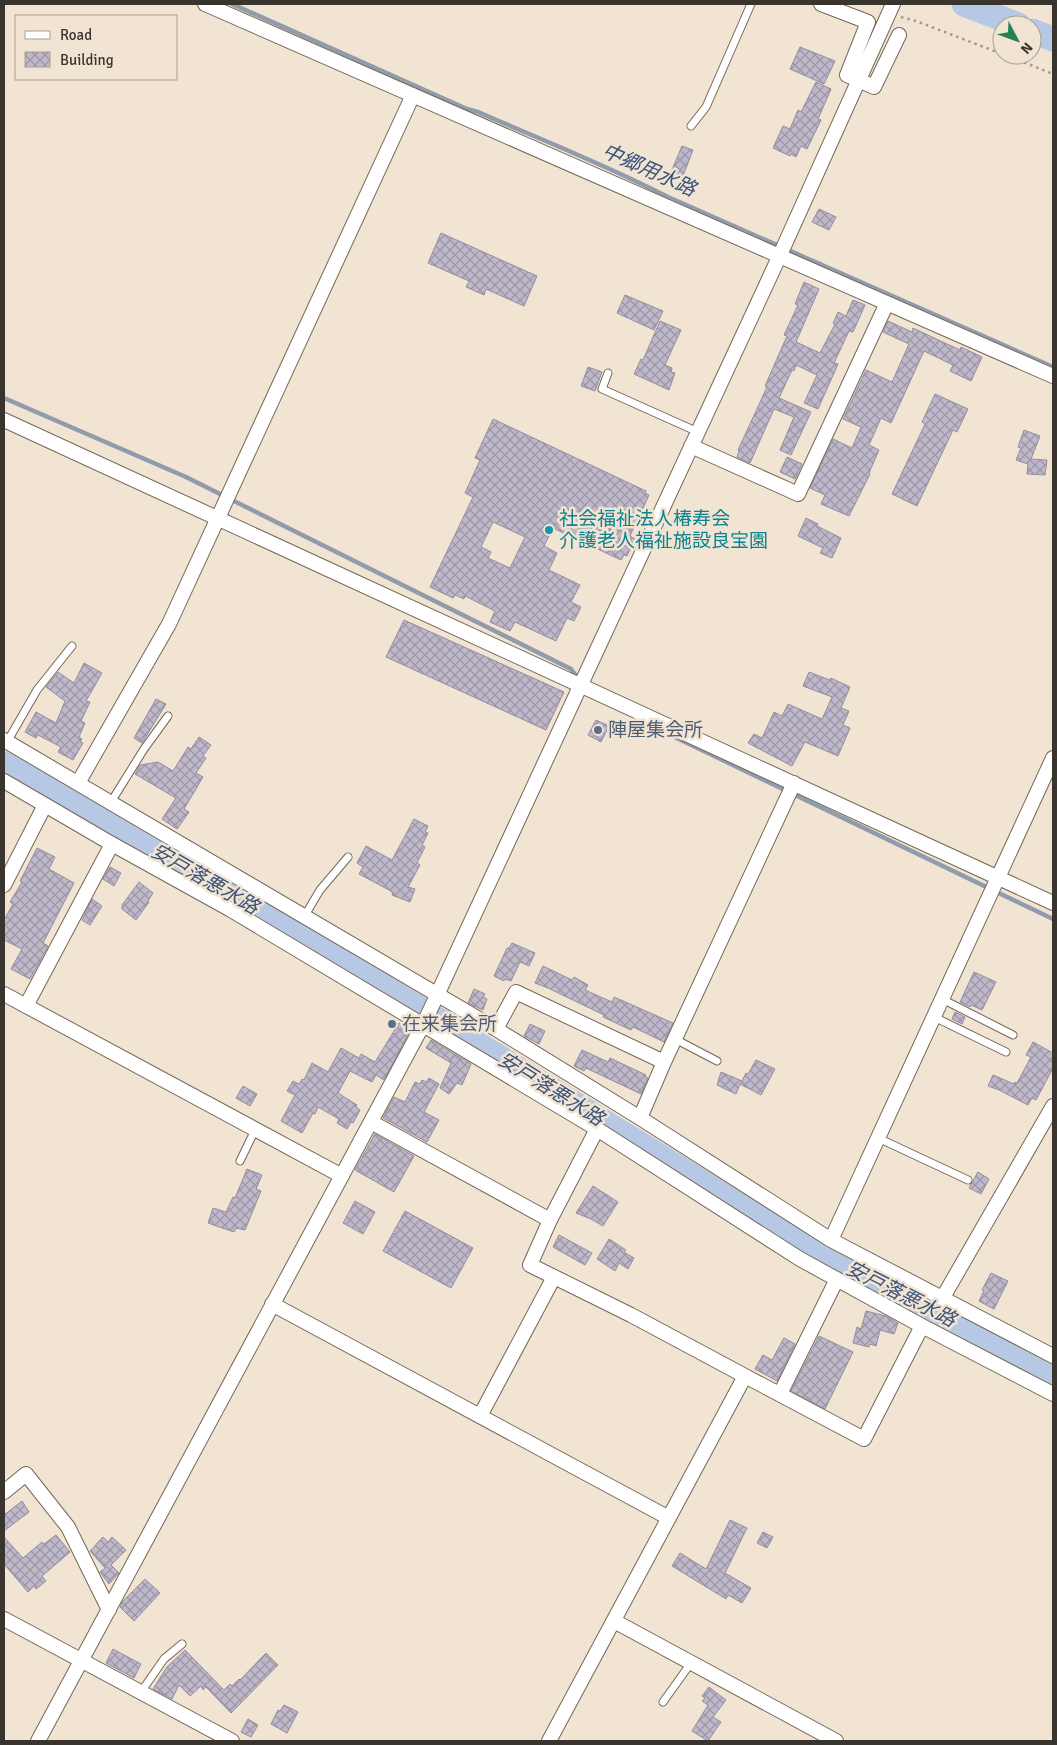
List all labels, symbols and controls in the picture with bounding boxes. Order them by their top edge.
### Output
legend [15,15,178,80]
north arrow [992,15,1042,65]
text: Road [60,26,92,44]
text: N [1017,39,1036,57]
text: Building [60,51,114,69]
water label: 中郷用水路 [598,138,702,203]
place label: 社会福祉法人椿寿会 介護老人福祉施設良宝園 [559,507,768,553]
marker: 社会福祉法人椿寿会 介護老人福祉施設良宝園 [543,524,555,536]
place label: 陣屋集会所 [608,718,703,742]
marker: 陣屋集会所 [592,724,604,736]
water label: 安戸落悪水路 [147,838,265,921]
place label: 在来集会所 [402,1012,497,1036]
marker: 在来集会所 [386,1018,398,1030]
water label: 安戸落悪水路 [493,1047,610,1132]
water label: 安戸落悪水路 [842,1256,962,1333]

